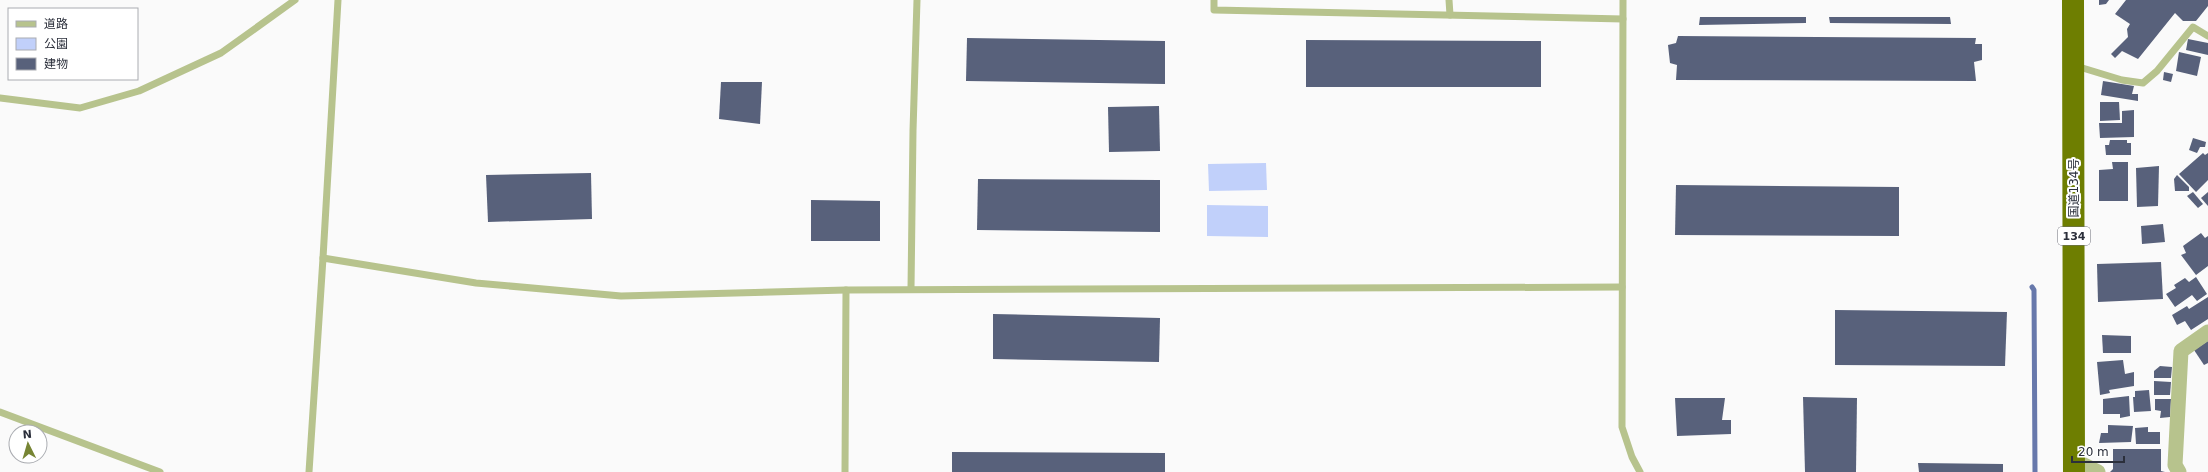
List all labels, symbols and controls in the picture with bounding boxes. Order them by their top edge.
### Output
legend [8,8,138,80]
text: 道路 [44,17,68,31]
text: 公園 [44,37,68,51]
text: 建物 [44,57,68,71]
street label: 国道134号 [2067,159,2081,217]
road number: 134 [2058,227,2090,245]
north arrow [8,424,48,464]
text: N [22,428,32,441]
scale bar [2072,438,2124,464]
text: 20 m [2078,445,2109,459]

